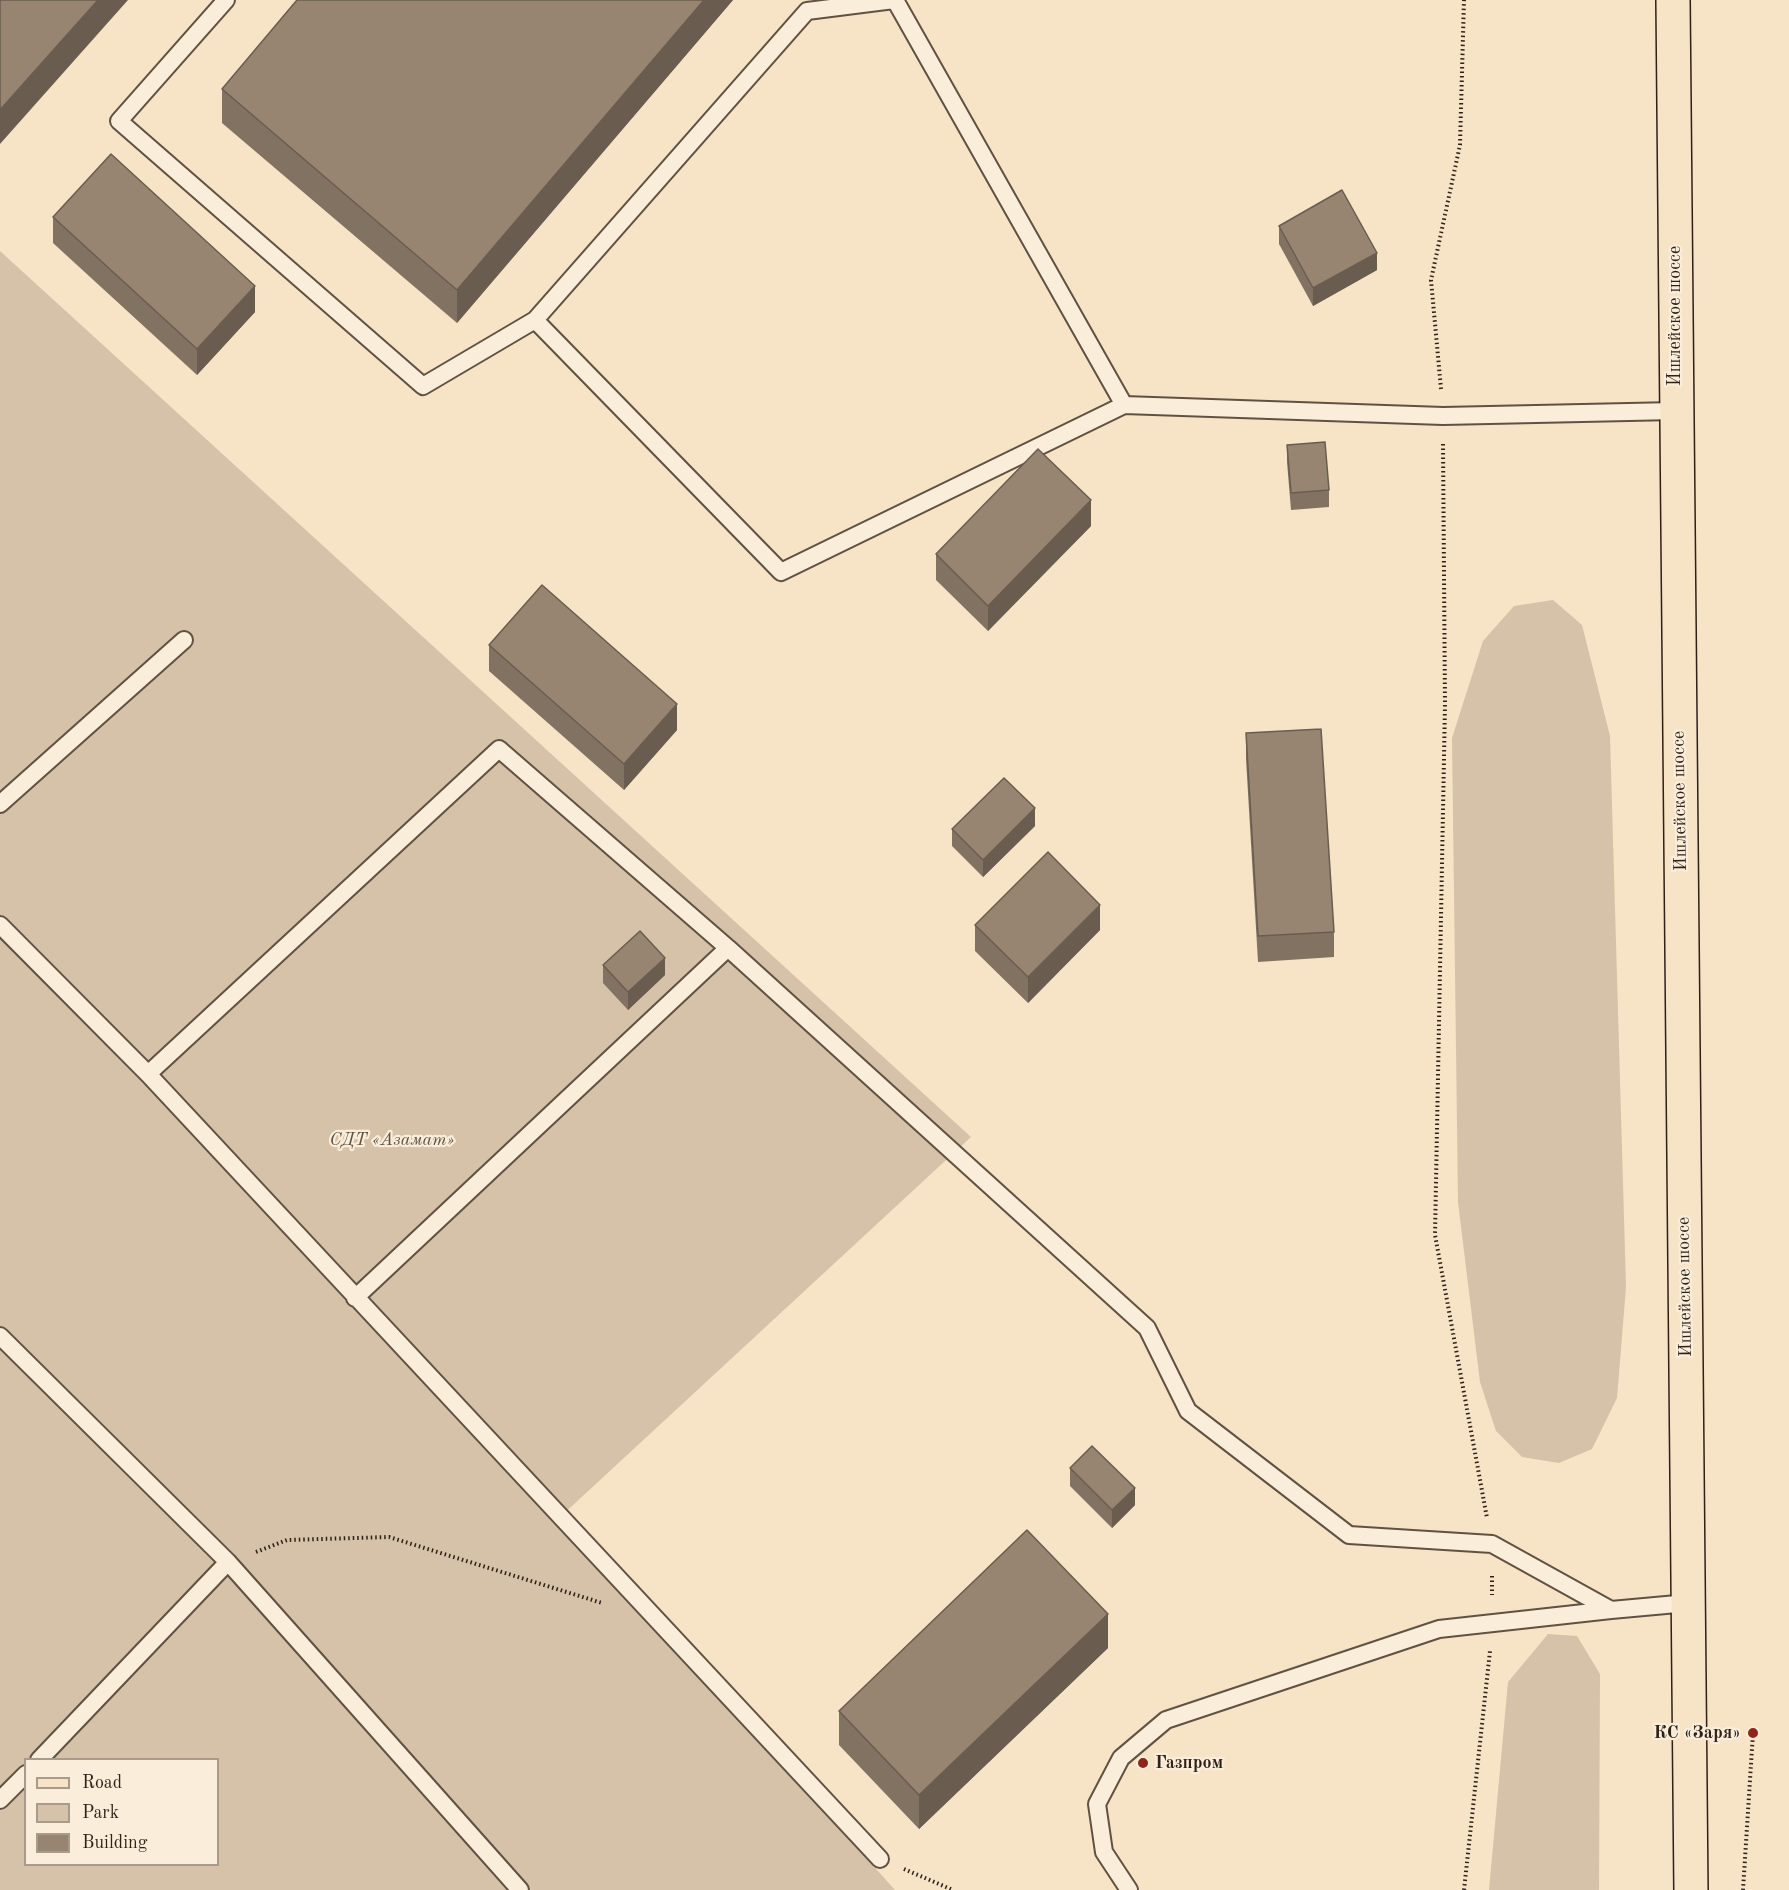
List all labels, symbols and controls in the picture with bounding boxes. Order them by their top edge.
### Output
street label: Ишлейское шоссе [1664,246,1686,386]
street label: Ишлейское шоссе [1668,731,1692,871]
park label: СДТ «Азамат» [329,1129,455,1151]
street label: Ишлейское шоссе [1673,1217,1697,1357]
place label: КС «Заря» [1654,1722,1741,1744]
marker: КС «Заря» [1746,1726,1760,1740]
place label: Газпром [1155,1752,1223,1774]
marker: Газпром [1136,1756,1150,1770]
legend [24,1758,219,1866]
text: Road [82,1774,122,1792]
text: Park [82,1804,119,1822]
text: Building [82,1834,147,1852]

